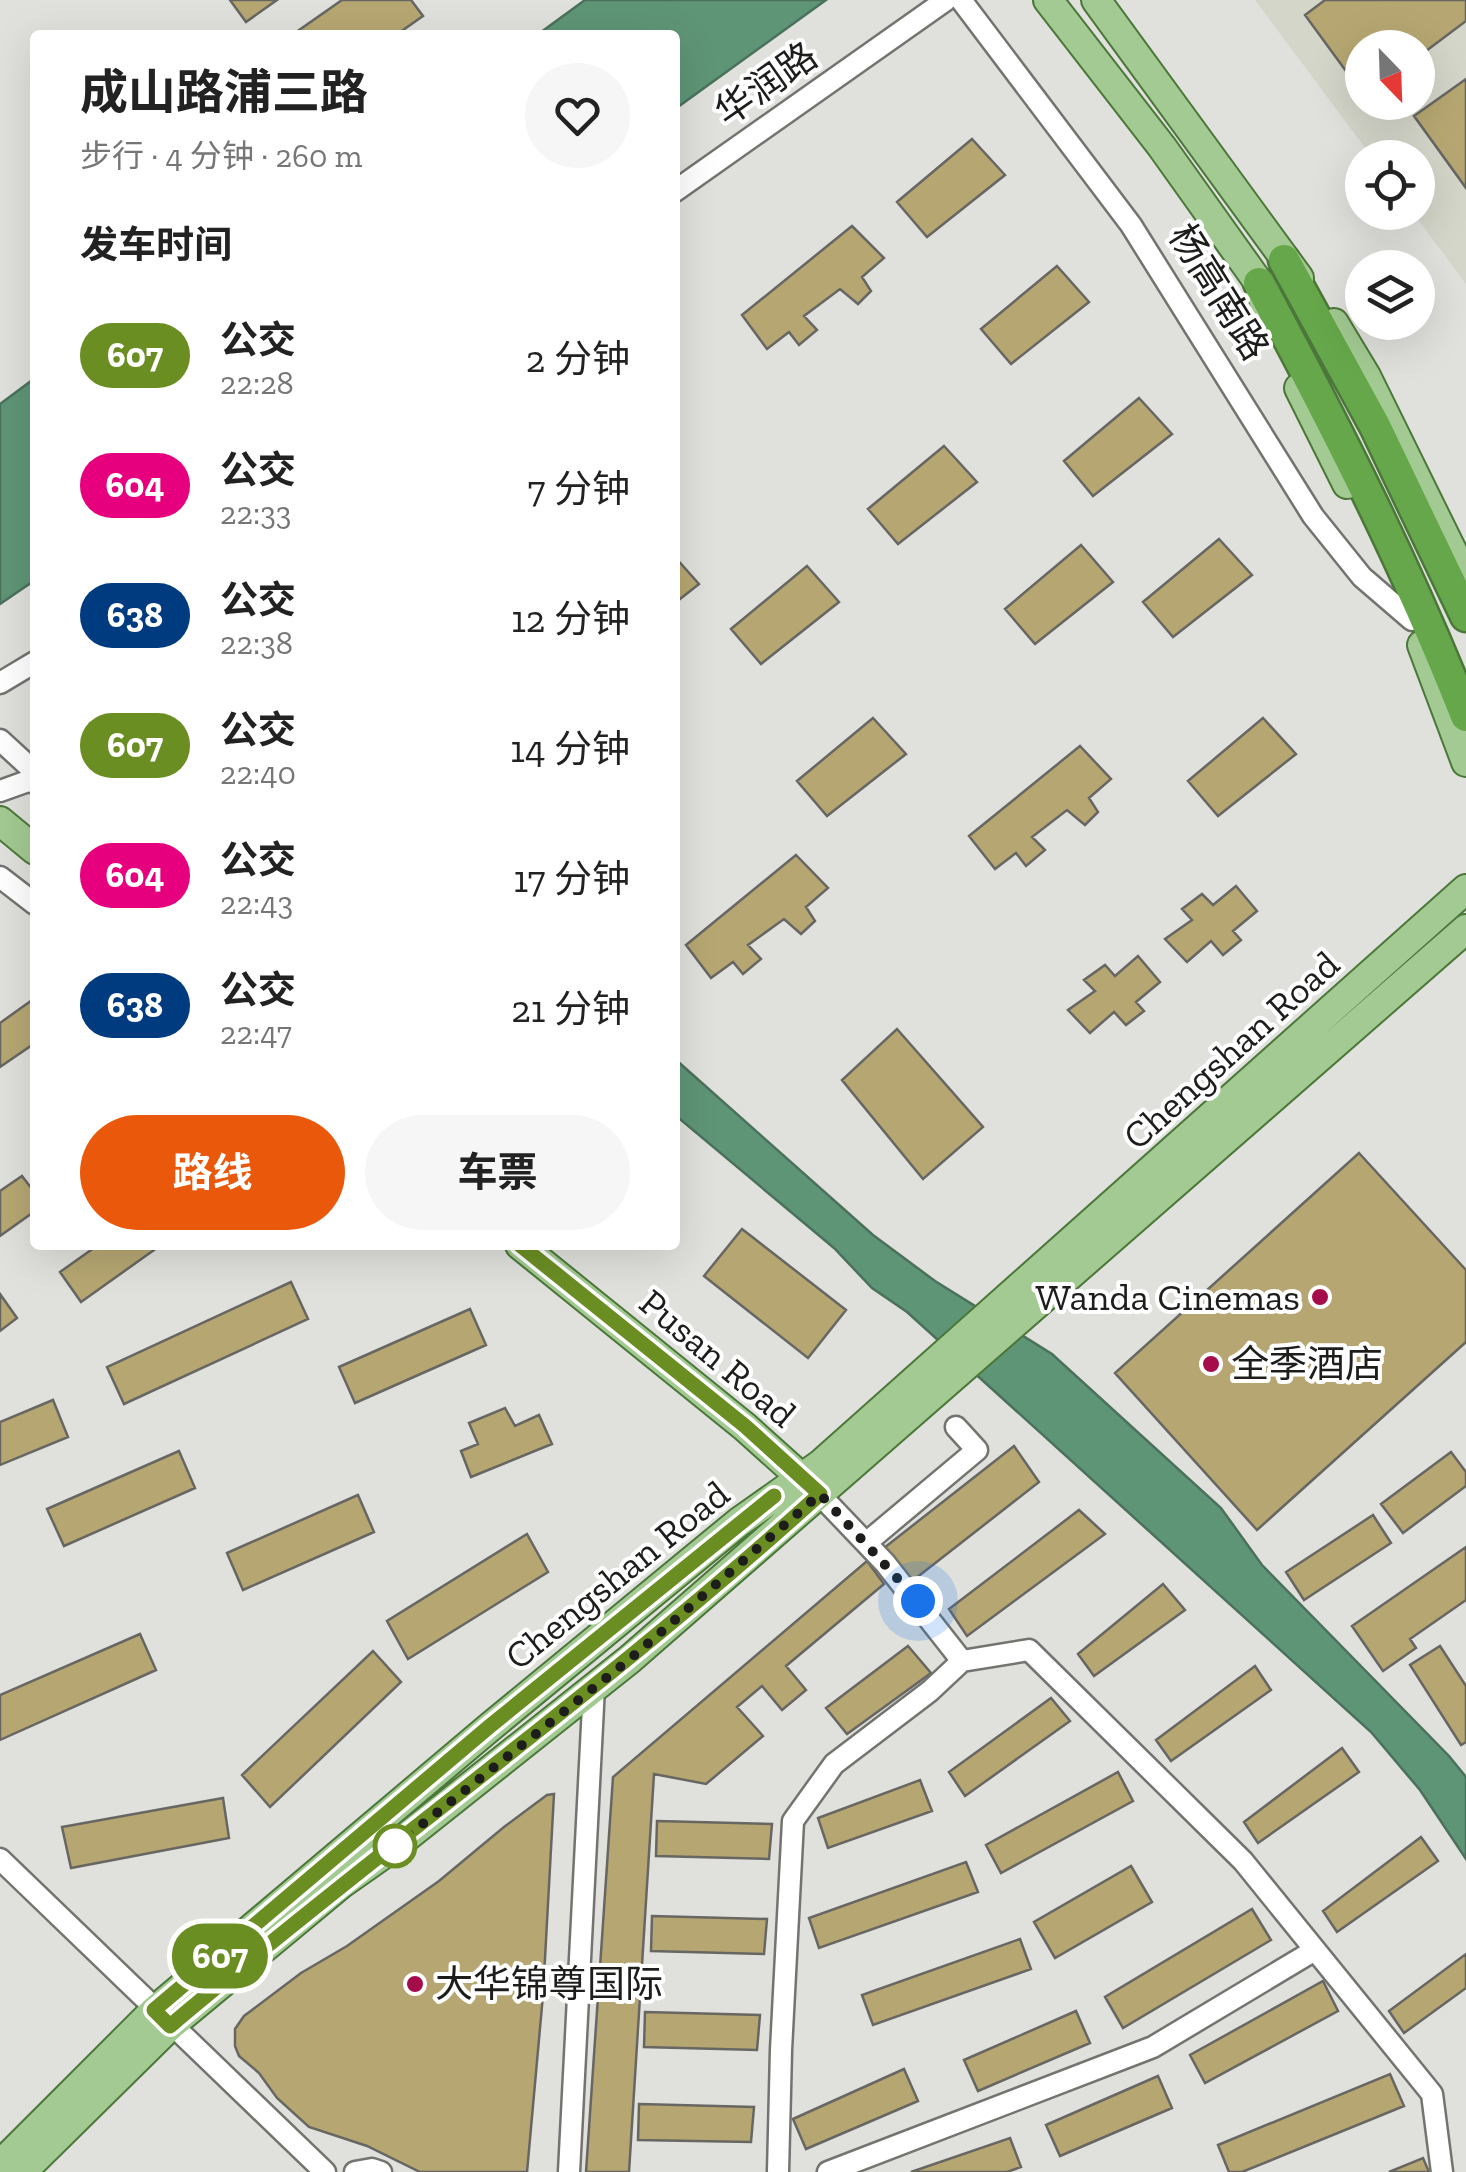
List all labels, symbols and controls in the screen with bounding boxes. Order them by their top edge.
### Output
north arrow [1345,30,1435,120]
map controls [1345,30,1435,340]
street label: 华润路 [706,32,826,136]
button: heart [525,63,630,168]
text: 成山路浦三路 [80,64,368,121]
text: 步行 · 4 分钟 · 260 m [80,137,362,175]
button: locate [1345,140,1435,230]
street label: 杨高南路 [1159,215,1279,369]
text: 发车时间 [80,222,232,268]
button: layers [1345,250,1435,340]
text: 公交 [220,317,296,363]
text: 607 [107,334,163,376]
text: 2 分钟 [526,336,630,382]
text: 22:28 [220,364,294,402]
text: 公交 [220,447,296,493]
text: 604 [106,464,164,506]
text: 7 分钟 [527,466,630,512]
text: 22:33 [220,494,291,532]
text: 公交 [220,577,296,623]
text: 638 [107,594,163,636]
text: 12 分钟 [511,596,630,642]
text: 22:38 [220,624,293,662]
text: 公交 [220,707,296,753]
text: 607 [107,724,163,766]
text: 14 分钟 [510,726,630,772]
text: 22:40 [220,754,296,792]
text: 公交 [220,837,296,883]
text: 604 [106,854,164,896]
text: 17 分钟 [513,856,630,902]
text: 22:43 [220,884,293,922]
street label: Chengshan Road [1114,941,1349,1159]
text: 公交 [220,967,296,1013]
text: 638 [107,984,163,1026]
text: 21 分钟 [511,986,630,1032]
text: 22:47 [220,1014,292,1052]
button: 路线 [80,1115,345,1230]
button: 车票 [365,1115,630,1230]
place label: Wanda Cinemas [1036,1274,1300,1320]
street label: Pusan Road [630,1279,806,1437]
marker: Wanda Cinemas [1309,1286,1331,1308]
place label: 全季酒店 [1231,1341,1383,1387]
marker: 全季酒店 [1200,1353,1222,1375]
street label: Chengshan Road [496,1471,738,1679]
your location [893,1576,943,1626]
unlabelled marker [374,1825,416,1867]
line badge: 607 [162,1924,278,1988]
text: 607 [192,1935,248,1977]
place label: 大华锦尊国际 [435,1961,663,2007]
marker: 大华锦尊国际 [404,1973,426,1995]

